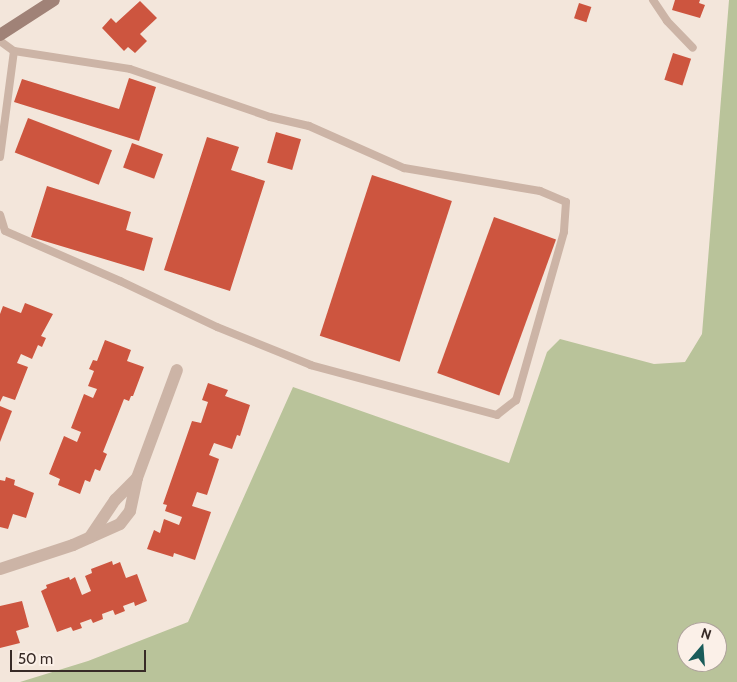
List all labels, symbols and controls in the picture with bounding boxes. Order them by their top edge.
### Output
north arrow [677,622,727,672]
text: N [699,624,714,644]
scale bar [12,640,149,672]
text: 50 m [18,650,53,668]

